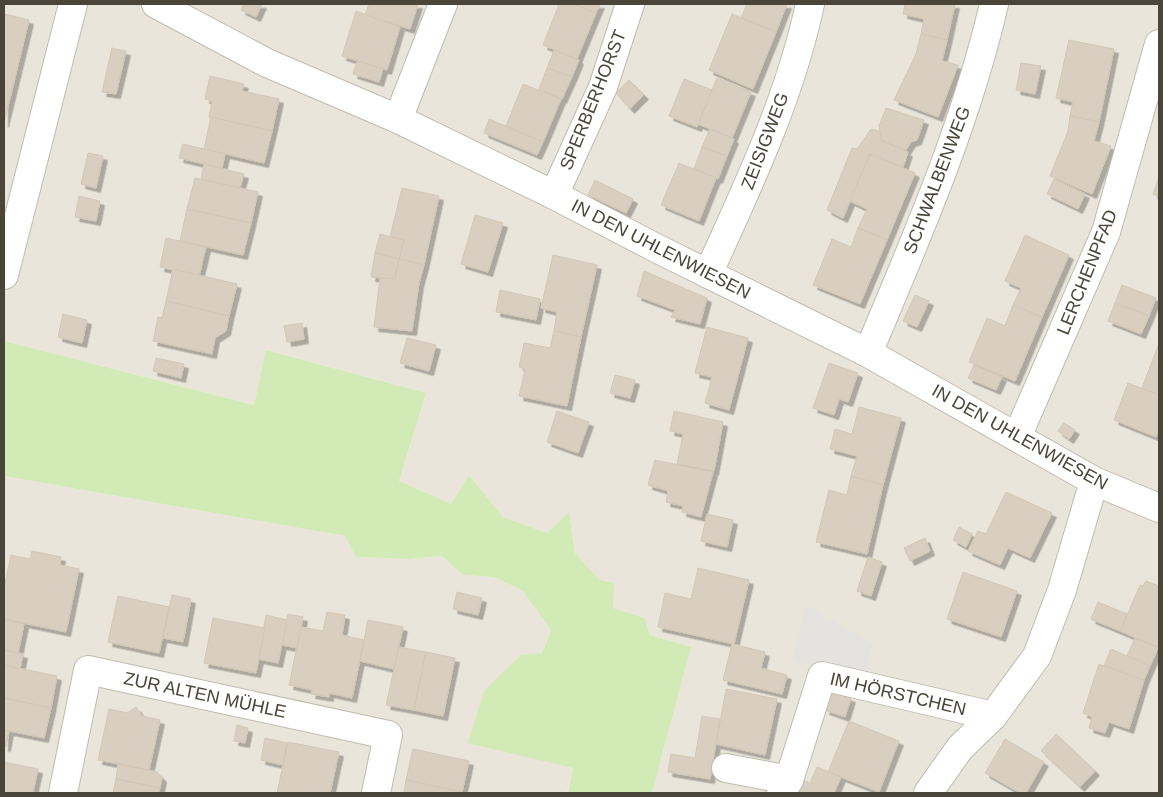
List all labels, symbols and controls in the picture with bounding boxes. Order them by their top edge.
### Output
street label: SPERBERHORST [556,27,630,173]
street label: ZEISIGWEG [737,90,793,192]
street label: SCHWALBENWEG [900,103,974,257]
street label: IN DEN UHLENWIESEN [568,195,754,303]
street label: LERCHENPFAD [1053,207,1121,337]
street label: IN DEN UHLENWIESEN [929,380,1111,494]
street label: ZUR ALTEN MÜHLE [122,668,288,722]
street label: IM HÖRSTCHEN [828,669,968,719]

